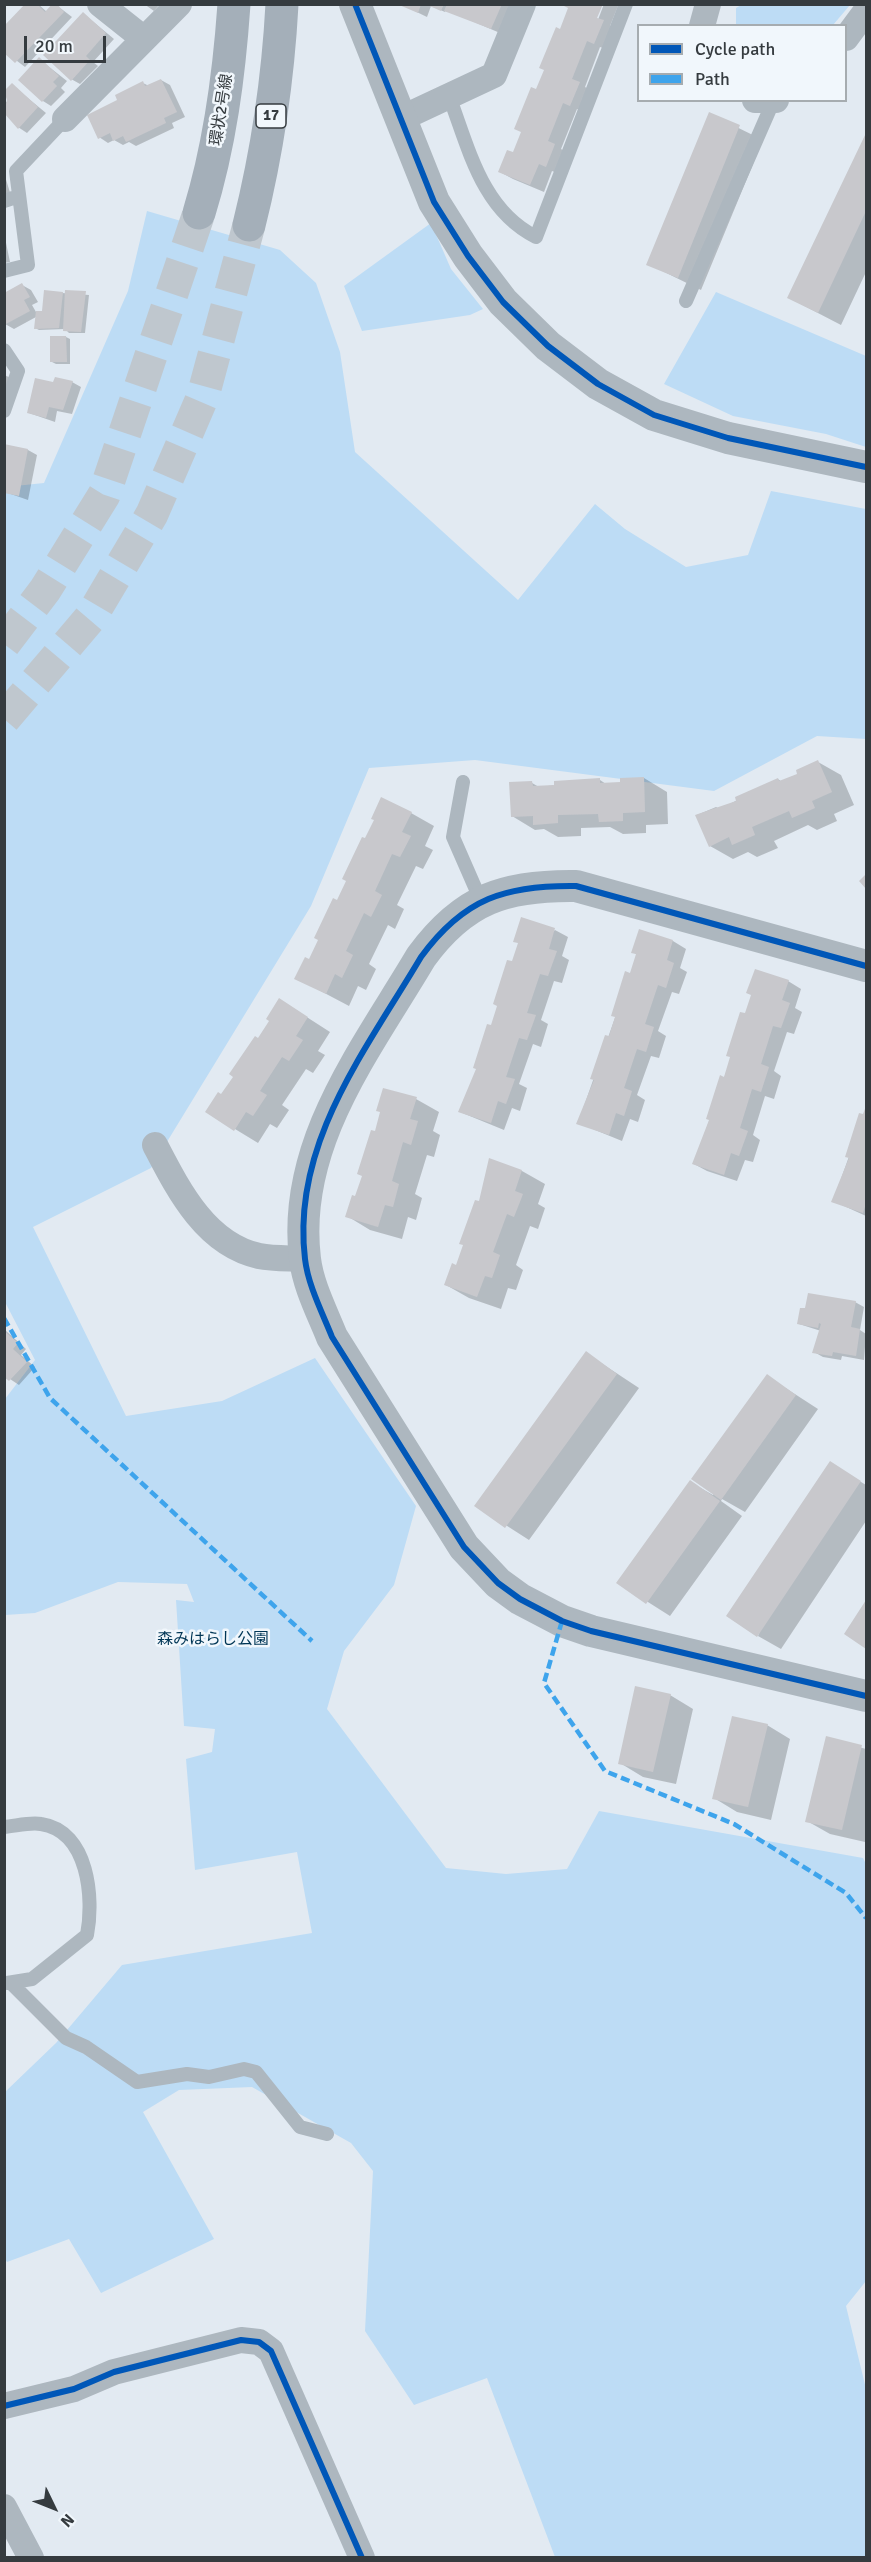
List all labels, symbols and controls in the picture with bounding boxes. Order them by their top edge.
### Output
scale bar [27,24,110,62]
legend [637,24,847,102]
text: 20 m [35,35,73,57]
text: Cycle path [695,38,775,60]
text: Path [695,68,730,90]
street label: 環状2号線 [207,73,237,147]
road number: 17 [256,104,286,128]
park label: 森みはらし公園 [157,1630,269,1650]
north arrow [24,2478,84,2538]
text: N [56,2509,78,2531]

